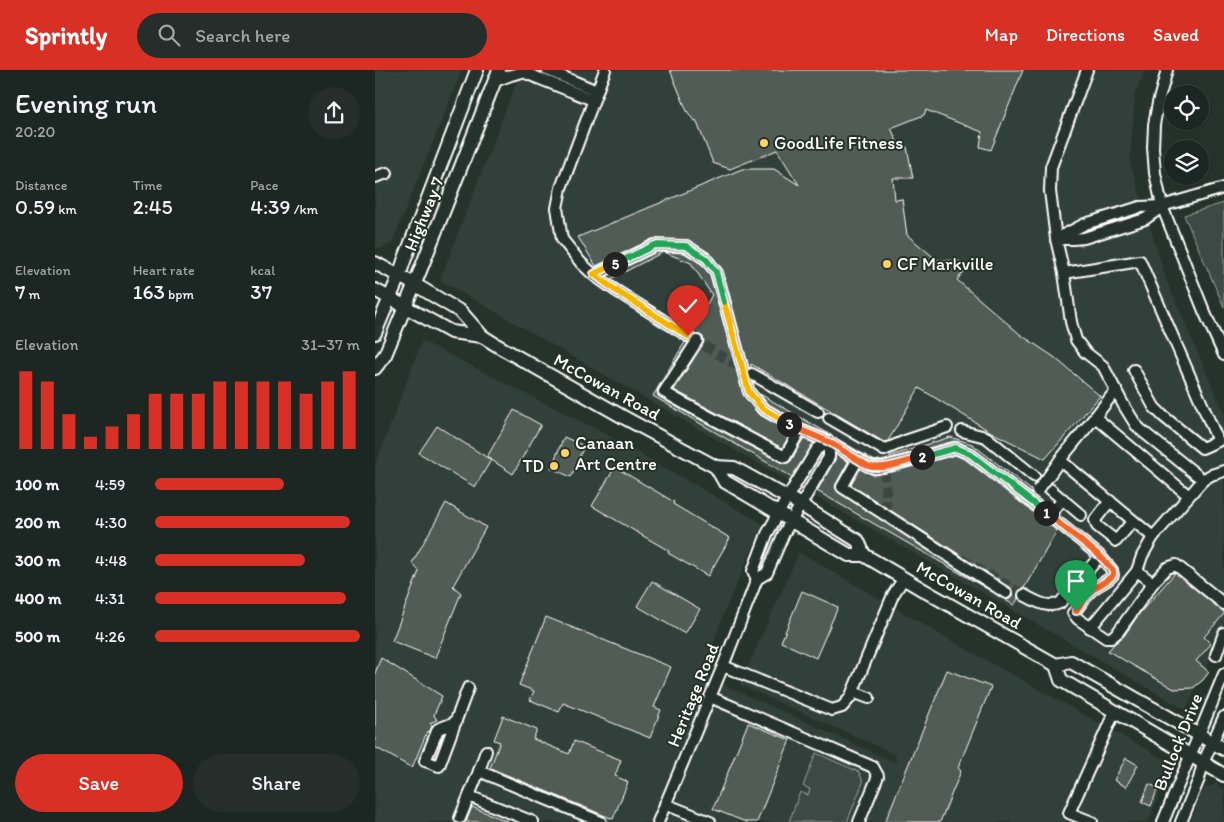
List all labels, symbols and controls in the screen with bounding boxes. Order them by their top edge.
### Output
search box [137,13,487,58]
text: Sprintly [25,21,107,50]
icon: search [155,21,183,49]
text: Search here [195,24,290,47]
text: Map [985,24,1018,46]
text: Directions [1046,24,1125,46]
text: Saved [1153,24,1199,46]
map controls [1164,85,1209,185]
button: locate [1164,85,1209,130]
text: Evening run [15,86,157,120]
button: share [308,87,360,139]
text: 20:20 [15,122,55,141]
place label: GoodLife Fitness [774,132,903,154]
marker: GoodLife Fitness [758,137,770,149]
button: layers [1164,140,1209,185]
street label: Highway 7 [399,174,449,254]
text: Distance [15,177,67,194]
text: Time [133,177,163,194]
text: Pace [250,177,278,194]
text: 0.59 [15,194,55,219]
text: 2:45 [133,194,173,219]
text: 4:39 [250,194,291,219]
text: km [55,201,77,218]
text: /km [291,201,318,218]
pin: 5 [603,252,627,276]
place label: CF Markville [897,253,994,275]
text: 5 [612,256,619,273]
marker: CF Markville [881,258,893,270]
text: Elevation [15,262,71,279]
text: Heart rate [133,262,195,279]
text: kcal [250,262,275,279]
text: 7 [15,279,25,304]
text: 163 [133,279,165,304]
text: 37 [250,279,272,304]
pin [667,285,709,336]
text: m [25,286,40,303]
text: bpm [165,286,194,303]
icon: check [674,292,702,320]
text: Elevation [15,335,79,354]
text: 31–37 m [301,335,360,354]
street label: McCowan Road [550,349,664,425]
pin: 3 [777,412,801,436]
text: 3 [786,416,793,433]
place label: Canaan Art Centre [575,432,657,475]
pin: 2 [909,444,935,470]
marker: Canaan Art Centre [559,447,571,459]
text: 2 [919,449,926,466]
place label: TD [523,455,544,477]
marker: TD [548,460,560,472]
text: 100 m [15,475,59,494]
text: 4:59 [95,475,125,494]
pin: 1 [1033,500,1059,526]
text: 1 [1043,505,1050,522]
text: 200 m [15,513,60,532]
text: 4:30 [95,513,127,532]
text: 300 m [15,551,61,570]
text: 4:48 [95,551,127,570]
street label: McCowan Road [912,556,1026,634]
pin [1055,560,1097,611]
icon: arrive [1062,567,1090,595]
text: 400 m [15,589,61,608]
text: 4:31 [95,589,125,608]
text: 500 m [15,627,60,646]
text: 4:26 [95,627,125,646]
street label: Heritage Road [662,640,724,750]
street label: Bullock Drive [1149,690,1207,794]
button: Save [15,754,183,812]
button: Share [193,754,360,812]

